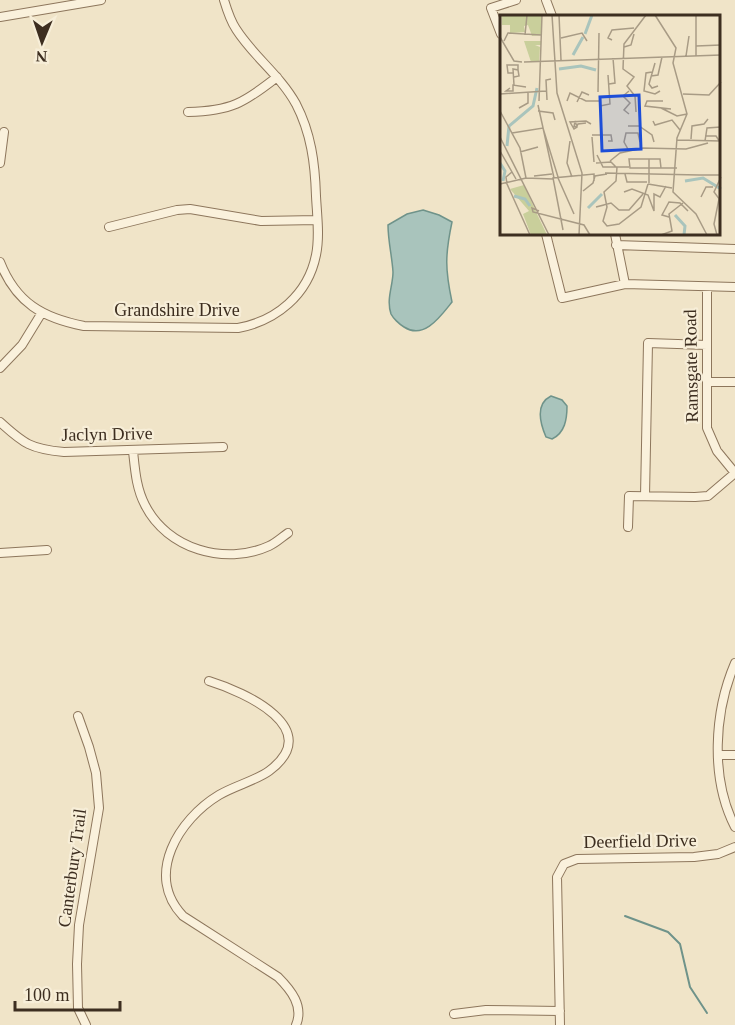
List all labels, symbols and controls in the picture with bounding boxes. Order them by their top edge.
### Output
north arrow [12,12,72,72]
inset map [500,15,720,236]
text: N [35,48,48,65]
street label: Grandshire Drive [114,300,240,320]
street label: Ramsgate Road [680,309,702,423]
street label: Jaclyn Drive [61,423,153,445]
street label: Canterbury Trail [54,807,90,929]
street label: Deerfield Drive [583,830,697,852]
scale bar [15,974,120,1012]
text: 100 m [24,985,70,1005]

